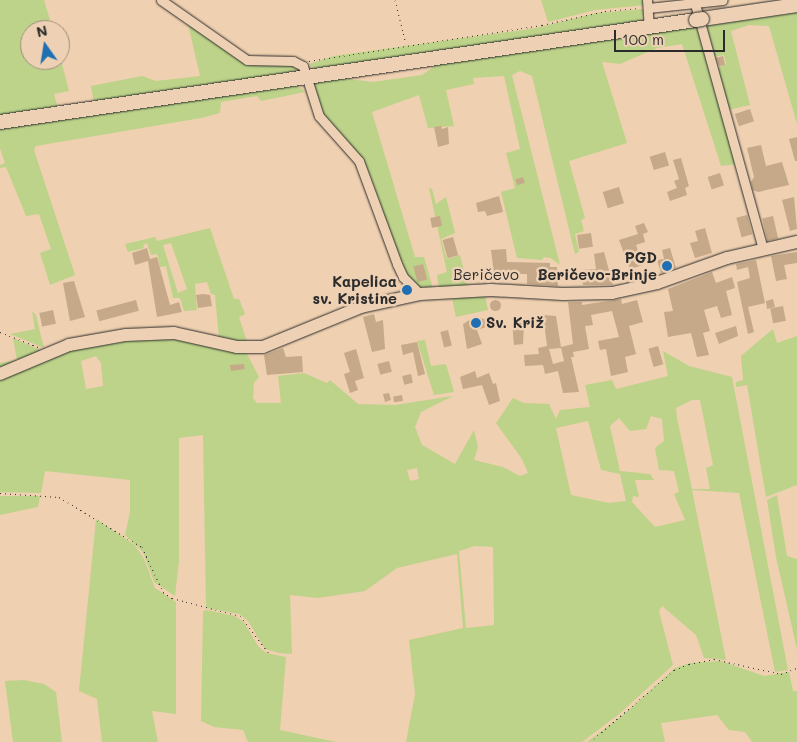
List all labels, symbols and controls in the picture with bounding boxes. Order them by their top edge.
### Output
north arrow [20,20,70,70]
text: N [34,20,49,41]
scale bar [617,20,728,52]
text: 100 m [622,29,664,49]
place label: PGD Beričevo-Brinje [537,248,657,283]
marker: PGD Beričevo-Brinje [661,260,673,272]
street label: Beričevo [453,266,519,284]
place label: Kapelica sv. Kristine [313,272,397,307]
marker: Kapelica sv. Kristine [401,284,413,296]
place label: Sv. Križ [486,314,544,332]
marker: Sv. Križ [470,317,482,329]

